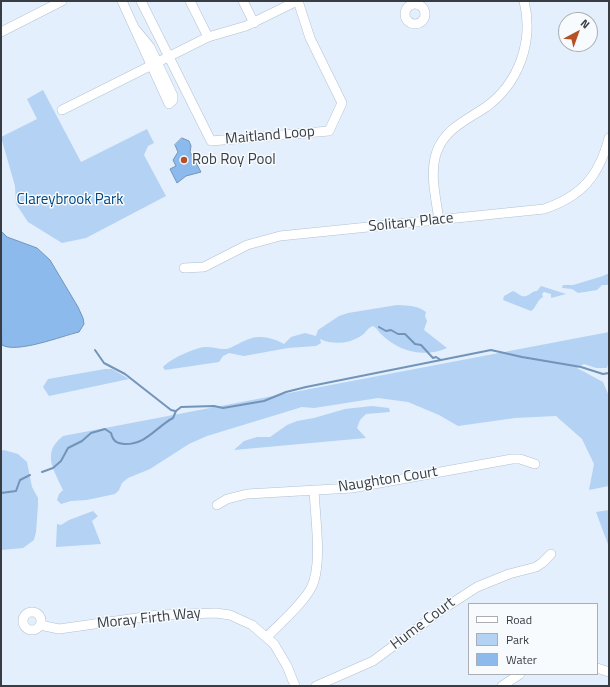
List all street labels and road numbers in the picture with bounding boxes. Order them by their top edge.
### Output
street label: Maitland Loop [224,123,316,149]
street label: Solitary Place [368,210,454,236]
street label: Naughton Court [337,463,439,497]
street label: Hume Court [387,594,459,654]
street label: Moray Firth Way [96,605,202,633]

